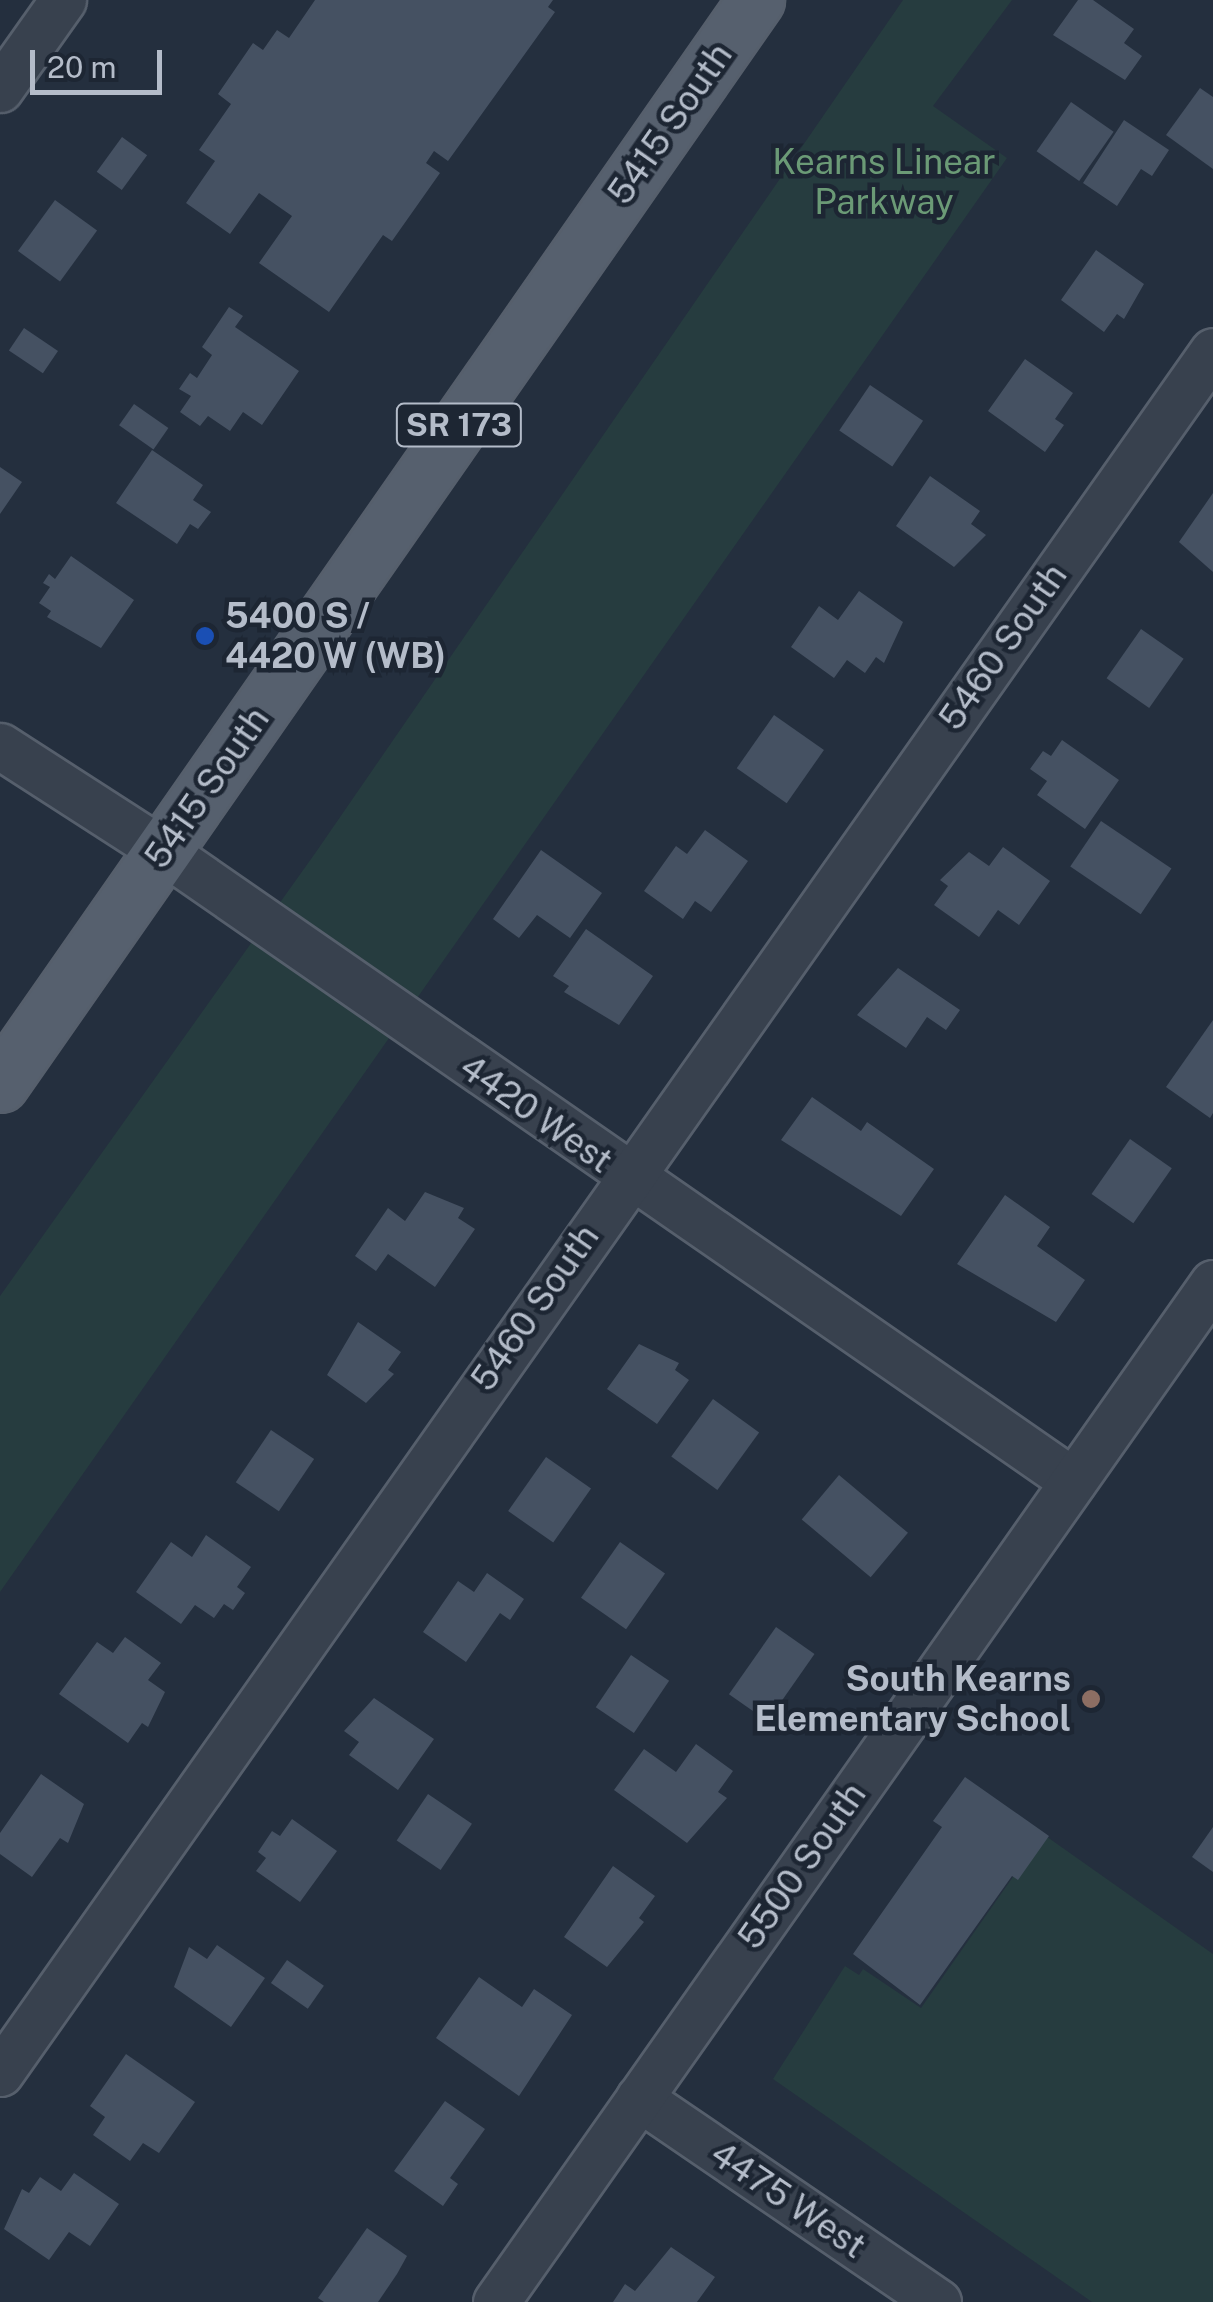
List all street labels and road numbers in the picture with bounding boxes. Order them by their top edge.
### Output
street label: 5415 South [599,35,741,213]
road number: SR 173 [394,398,524,452]
street label: 5460 South [930,556,1076,738]
street label: 5415 South [136,699,278,877]
street label: 4420 West [451,1046,621,1182]
street label: 5460 South [462,1217,608,1399]
street label: 5500 South [729,1775,875,1957]
street label: 4475 West [702,2133,874,2267]

